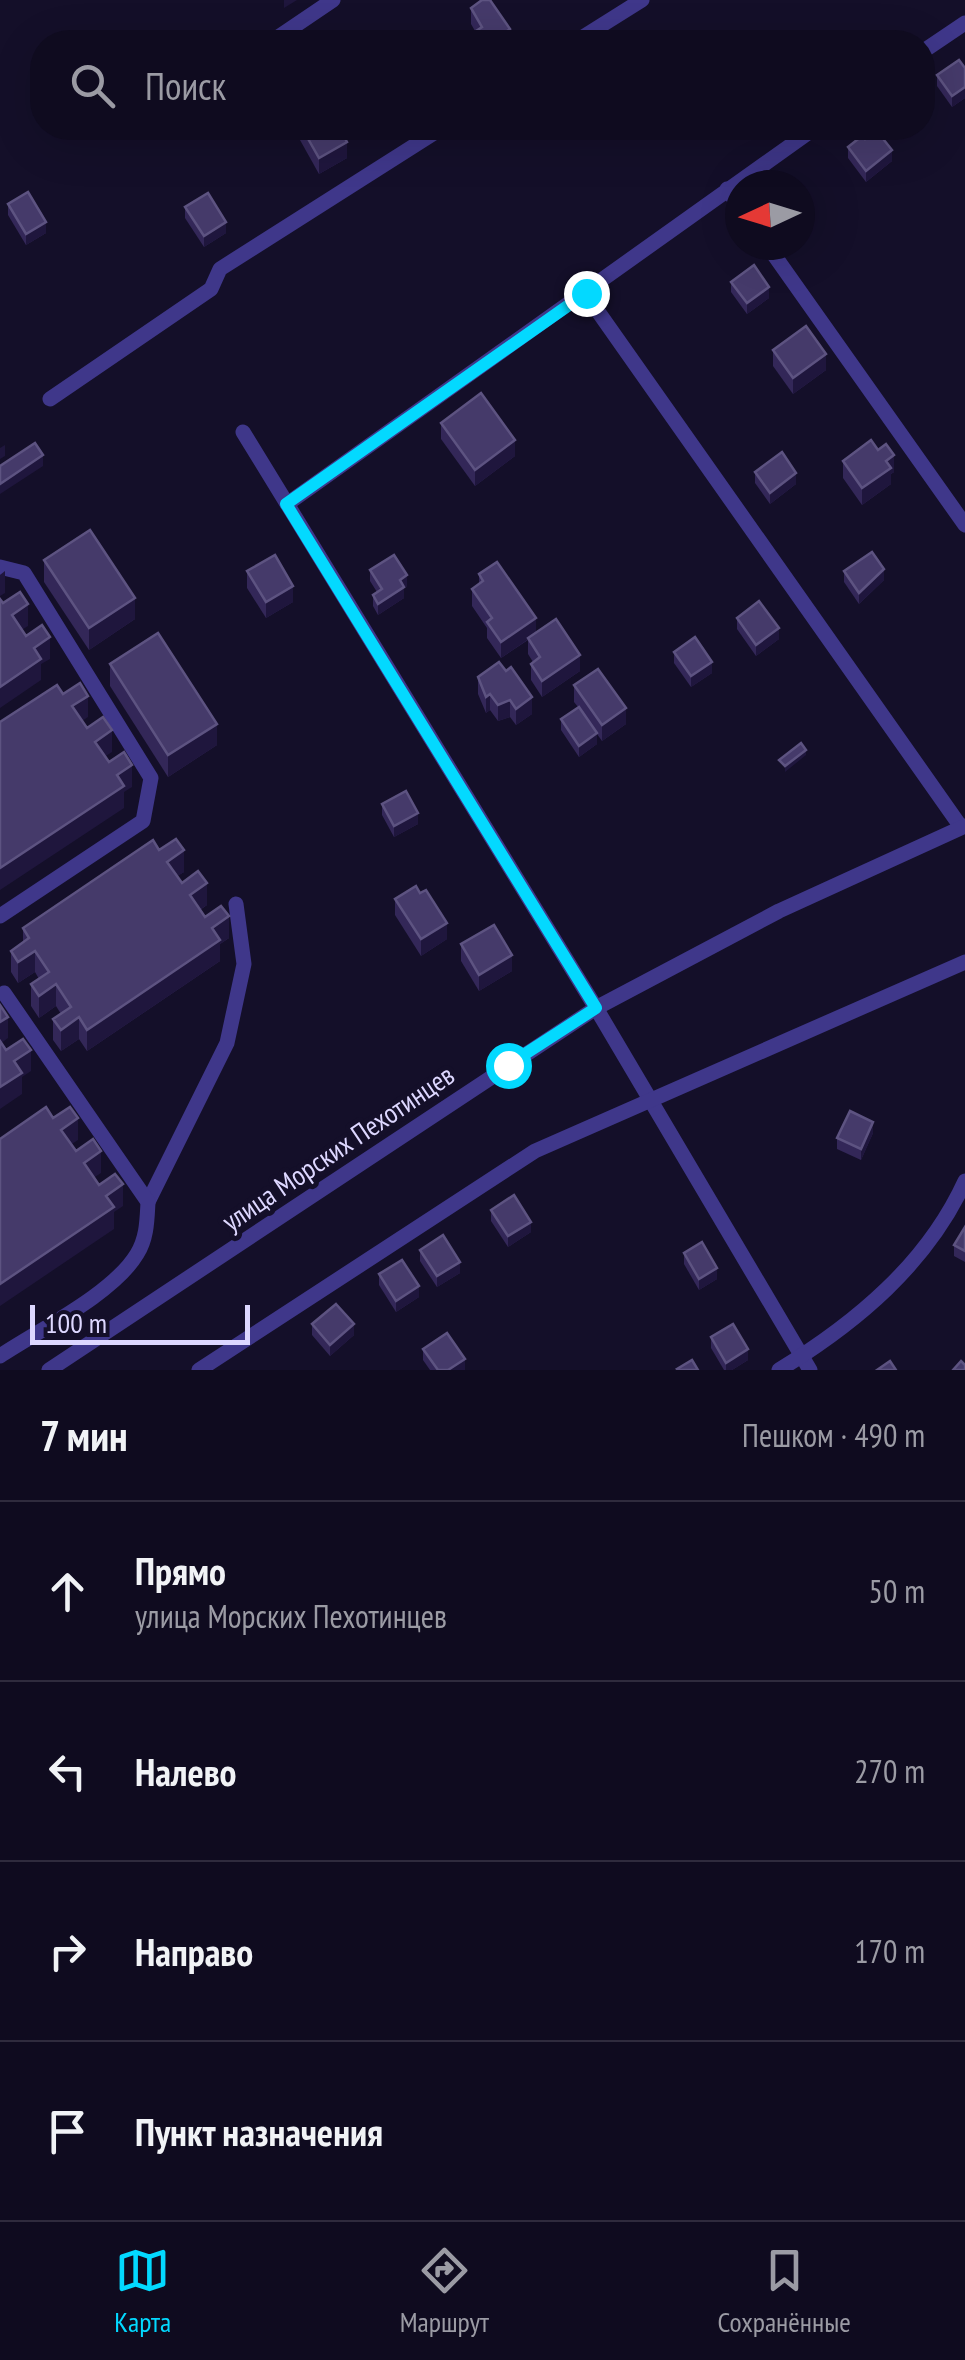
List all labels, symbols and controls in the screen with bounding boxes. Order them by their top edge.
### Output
search box [30,30,935,140]
icon: search [65,58,120,113]
text: Поиск [145,61,226,110]
north arrow [725,170,815,260]
route end [564,271,610,317]
route start [486,1043,532,1089]
street label: улица Морских Пехотинцев [214,1056,461,1239]
scale bar [30,1300,250,1344]
text: 100 m [45,1304,107,1341]
text: 7 мин [40,1408,128,1463]
text: Пешком · 490 m [742,1414,925,1456]
text: Прямо [135,1546,226,1595]
icon: ahead [40,1564,95,1619]
text: 50 m [869,1570,925,1612]
text: улица Морских Пехотинцев [135,1595,447,1637]
icon: left [40,1744,95,1799]
text: Налево [135,1747,236,1796]
text: 270 m [854,1750,925,1792]
icon: right [40,1924,95,1979]
text: Направо [135,1927,253,1976]
text: 170 m [854,1930,925,1972]
icon: arrive [40,2104,95,2159]
text: Пункт назначения [135,2107,383,2156]
tab: Карта [114,2243,171,2340]
tab: Маршрут [400,2243,489,2340]
tab: Сохранённые [718,2243,851,2340]

